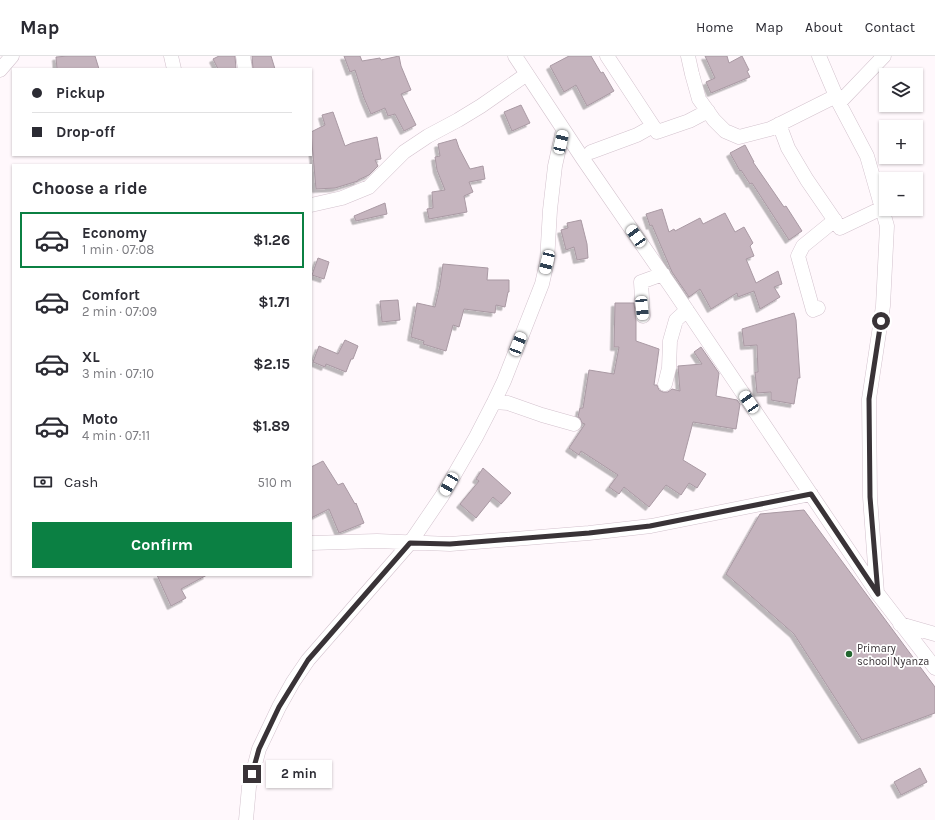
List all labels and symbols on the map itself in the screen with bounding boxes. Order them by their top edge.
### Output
car [552,129,570,155]
car [624,223,648,249]
car [538,249,556,275]
car [635,295,649,321]
route start [872,312,890,330]
car [508,331,528,357]
car [737,389,761,415]
car [438,471,460,497]
place label: Primary school Nyanza [857,642,929,668]
marker: Primary school Nyanza [844,649,854,659]
callout: 2 min [266,760,332,788]
route end [243,765,261,783]

